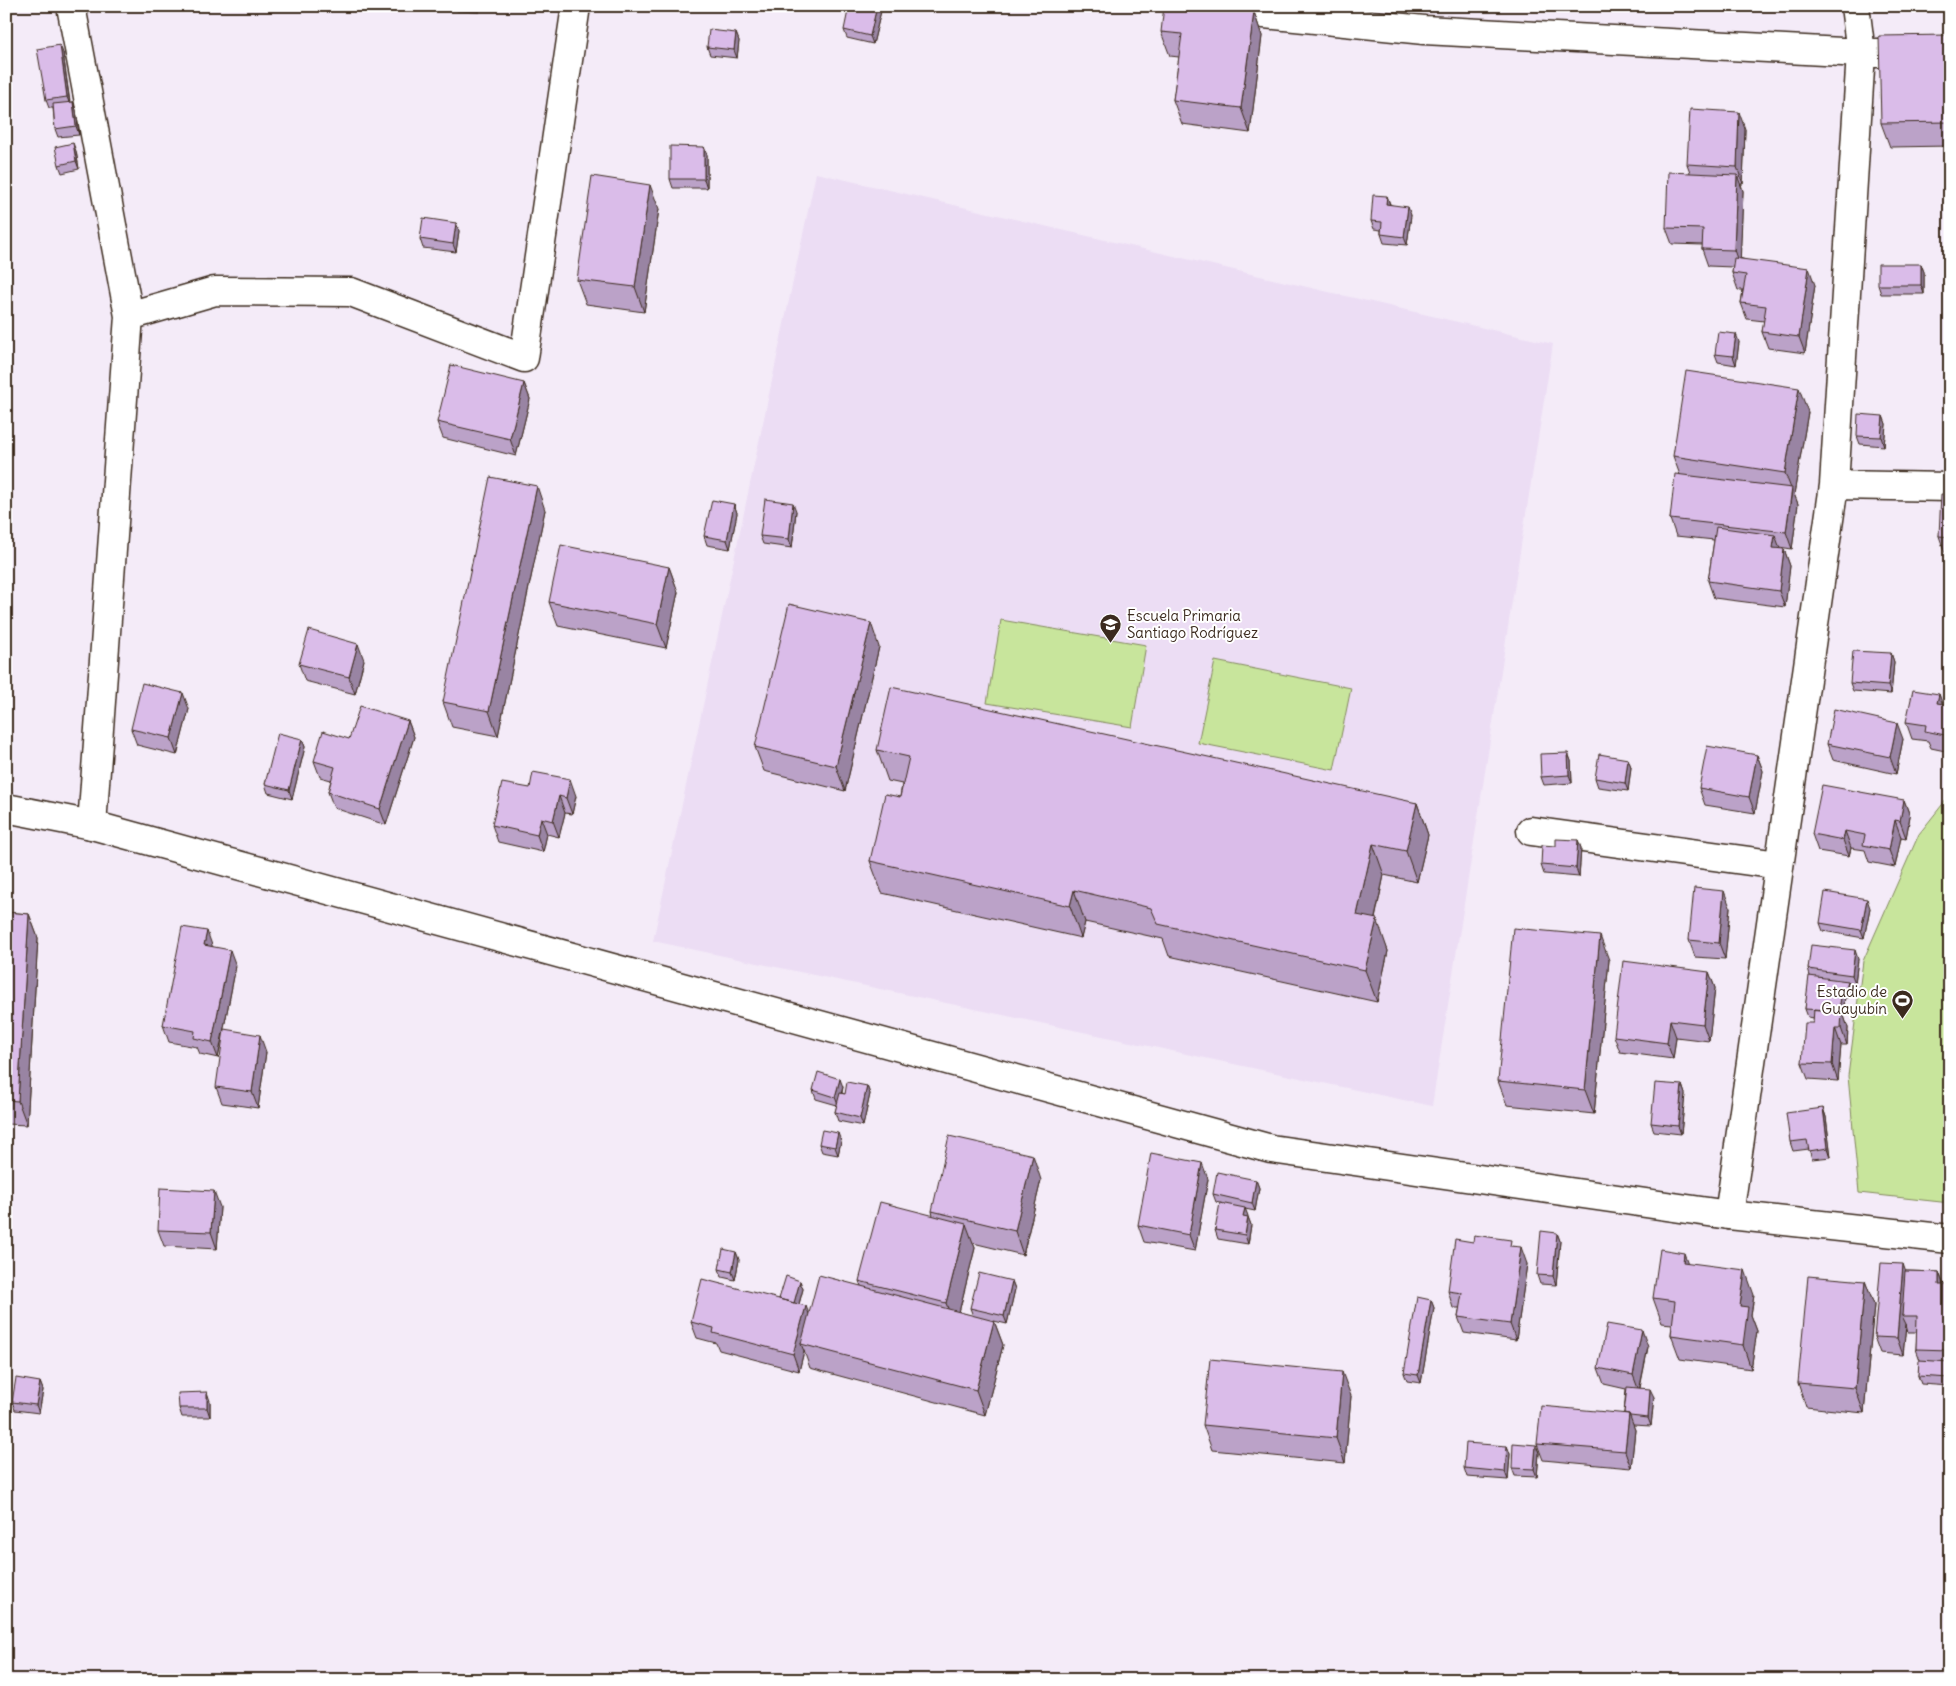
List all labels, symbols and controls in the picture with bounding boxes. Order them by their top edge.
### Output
place label: Escuela Primaria Santiago Rodríguez [1127,606,1258,642]
school or university icon: Escuela Primaria Santiago Rodríguez [1099,612,1123,643]
place label: Estadio de Guayubín [1817,982,1887,1018]
sports icon: Estadio de Guayubín [1891,988,1915,1019]

